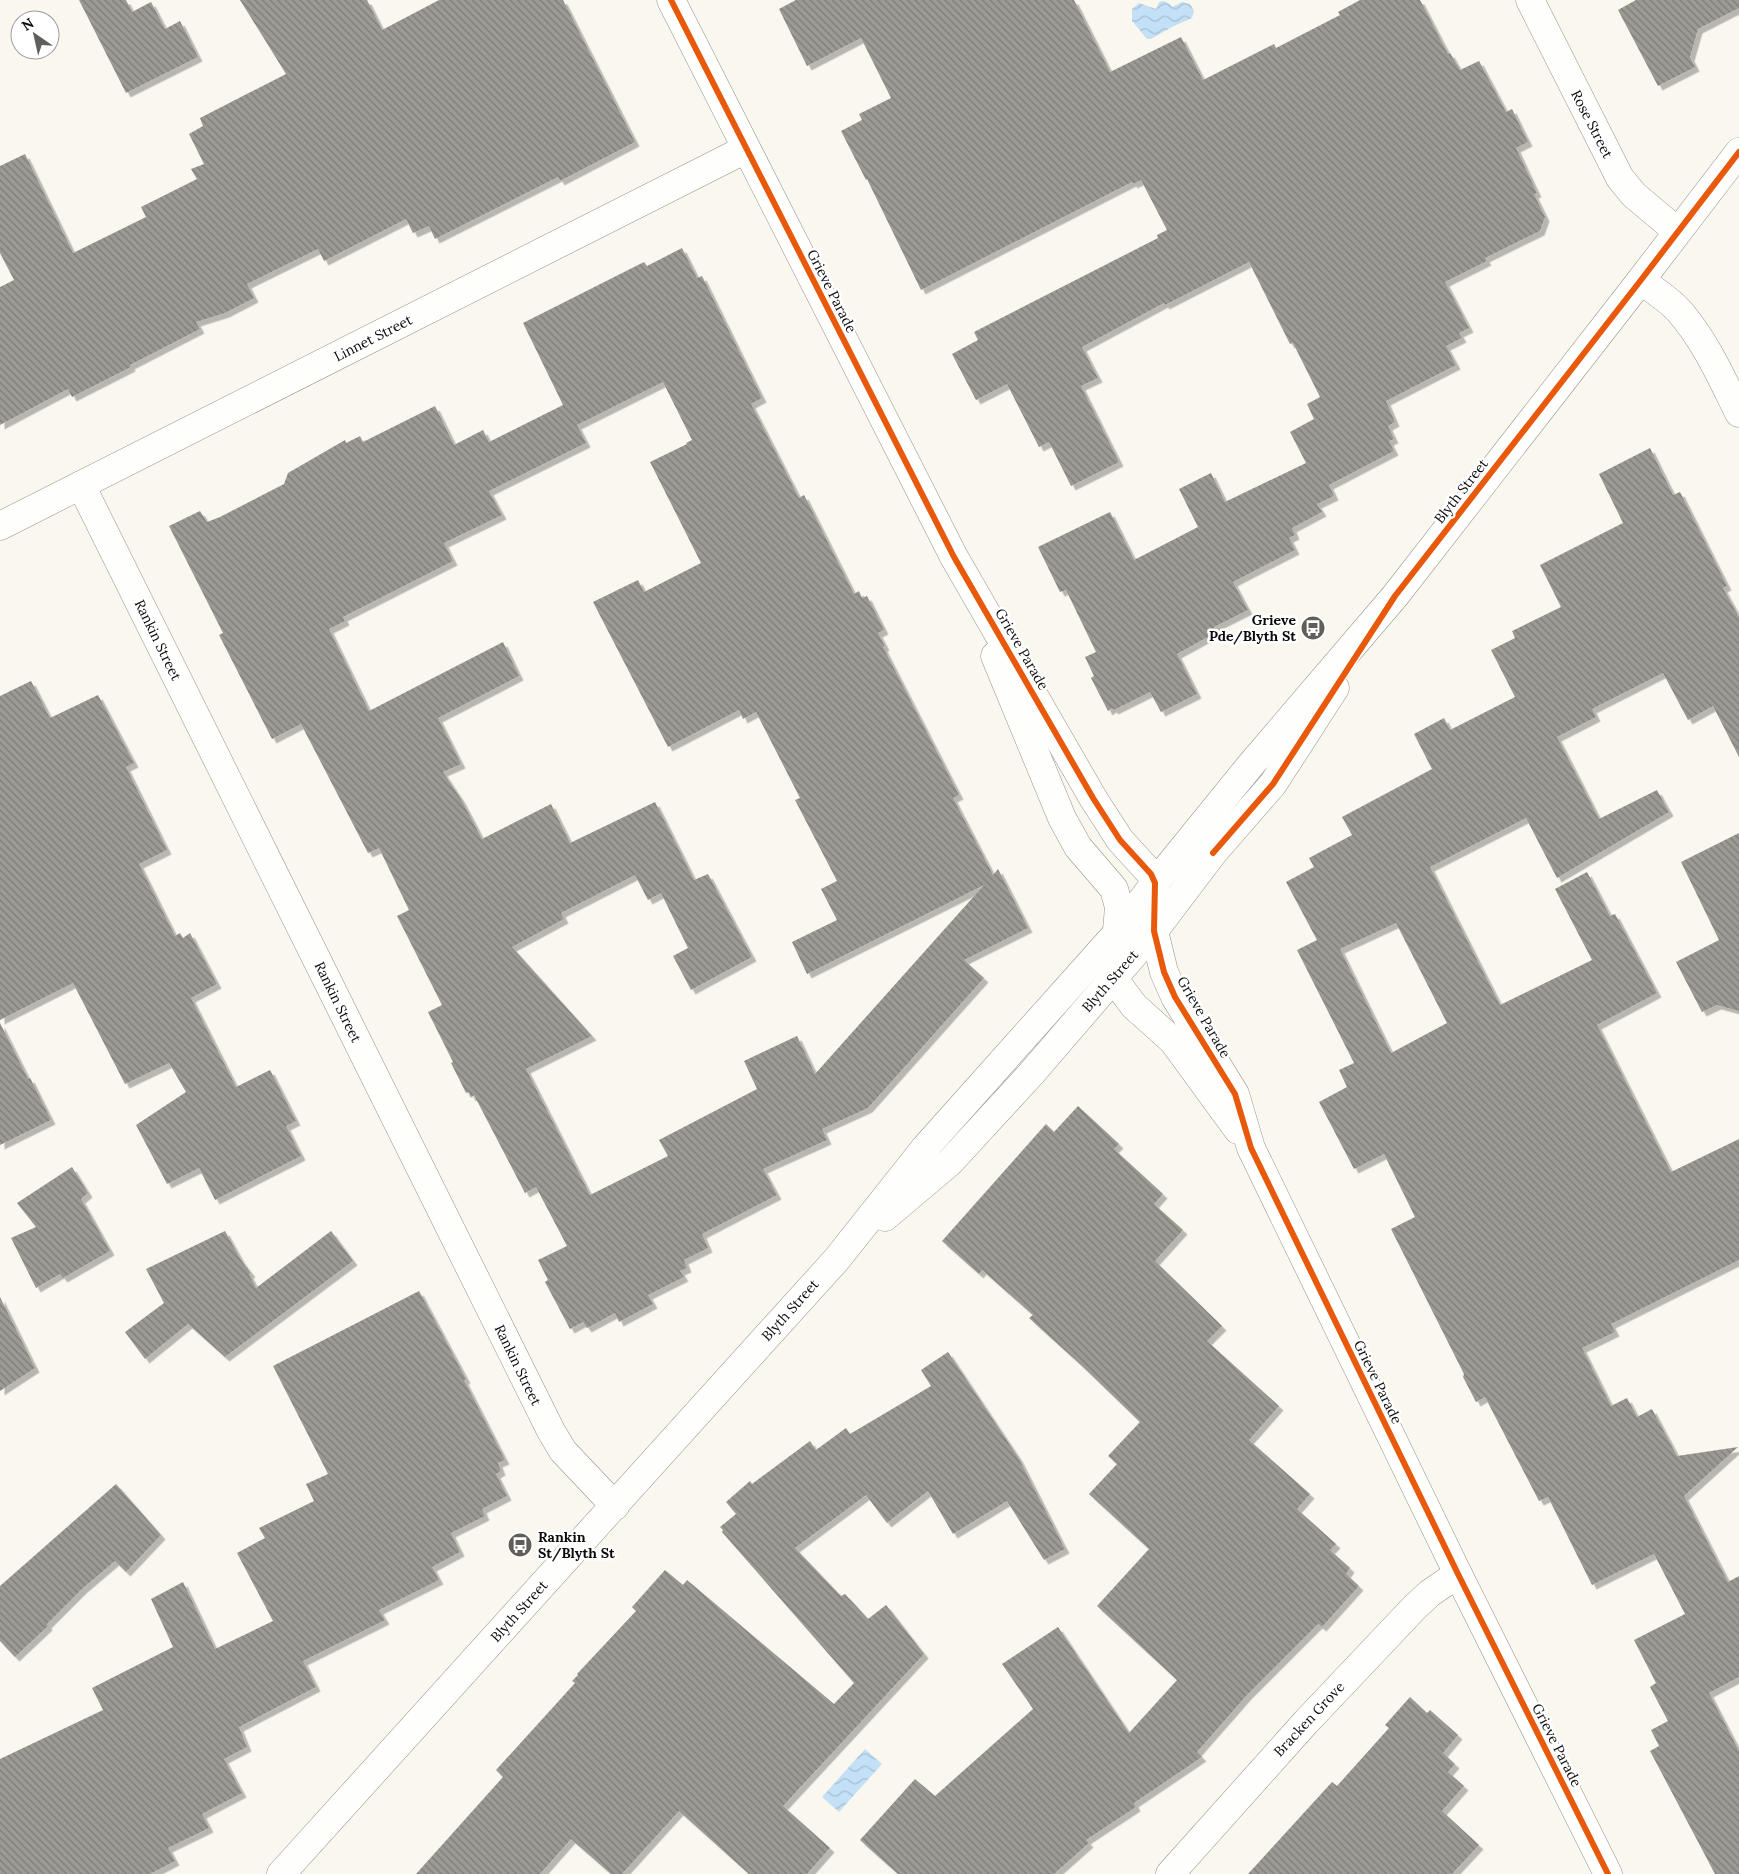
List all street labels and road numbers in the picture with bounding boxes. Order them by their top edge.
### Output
street label: Rose Street [1567,87,1617,162]
street label: Grieve Parade [803,246,861,336]
street label: Linnet Street [331,310,416,365]
street label: Blyth Street [1430,455,1492,527]
street label: Rankin Street [131,597,186,684]
street label: Grieve Parade [991,605,1053,693]
street label: Blyth Street [1078,946,1142,1016]
street label: Rankin Street [311,959,366,1046]
street label: Grieve Parade [1173,973,1235,1061]
street label: Blyth Street [758,1275,823,1345]
street label: Rankin Street [491,1322,546,1409]
street label: Grieve Parade [1350,1337,1406,1427]
street label: Blyth Street [487,1576,552,1646]
street label: Bracken Grove [1270,1678,1349,1760]
street label: Grieve Parade [1528,1700,1586,1790]

